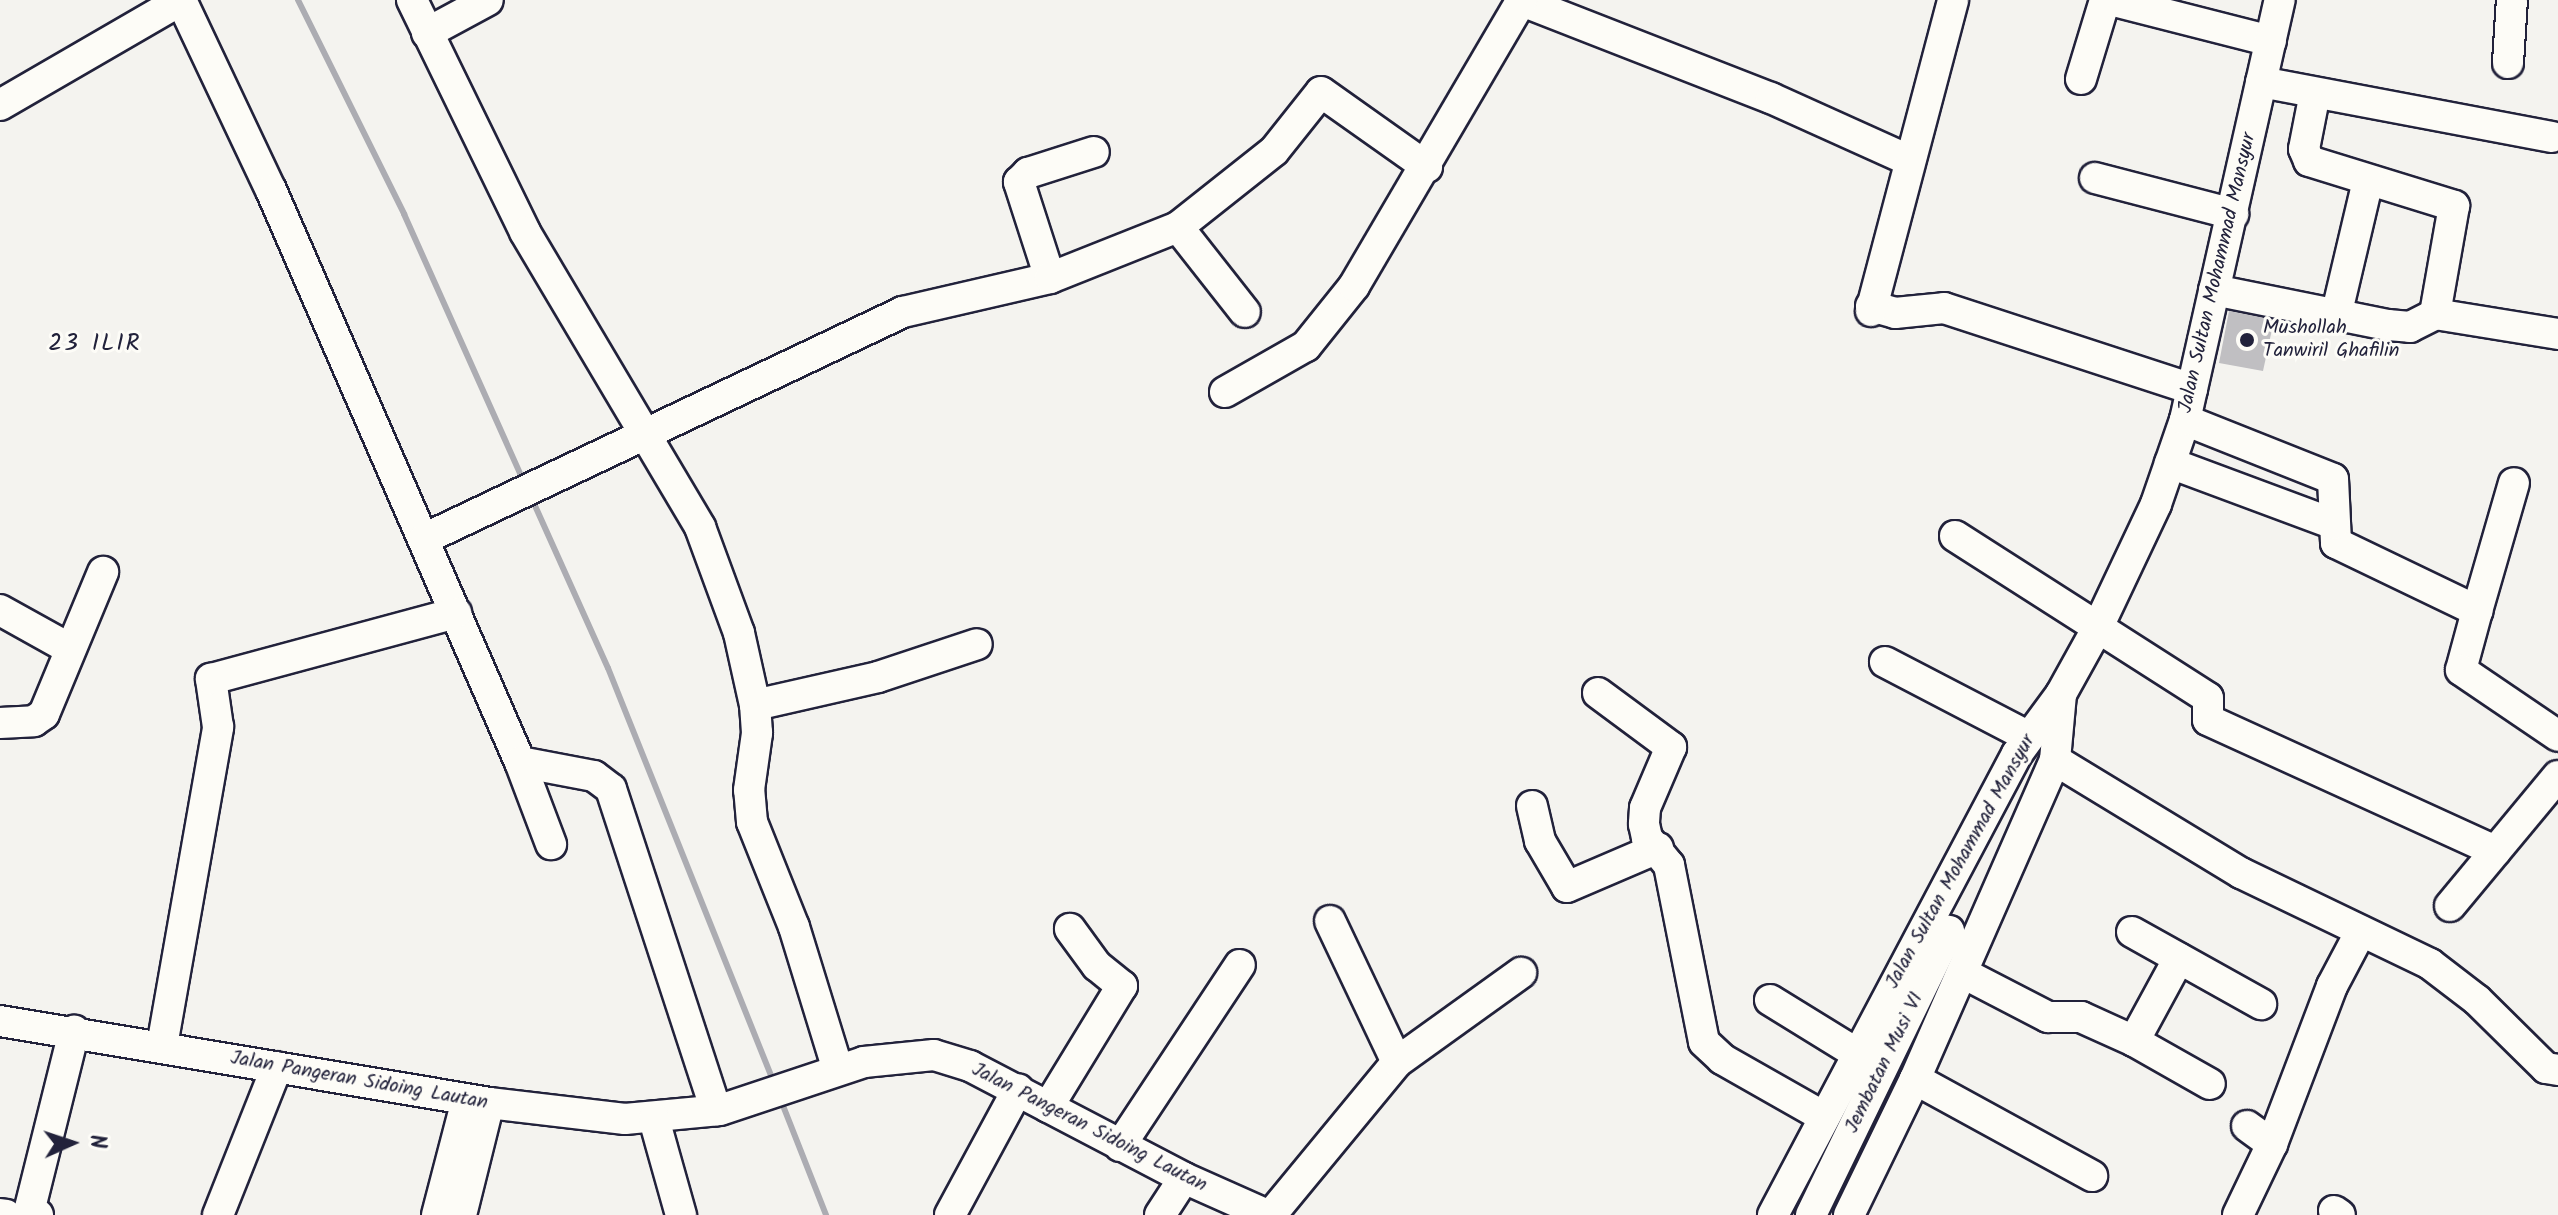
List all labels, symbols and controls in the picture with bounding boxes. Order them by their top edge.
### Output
street label: Jalan Sultan Mohammad Mansyur [2174,131,2262,415]
place label: Mushollah Tanwiril Ghafilin [2263,316,2399,363]
district label: 23 ILIR [48,330,142,358]
marker: Mushollah Tanwiril Ghafilin [2238,331,2256,349]
street label: Jalan Sultan Mohammad Mansyur [1881,731,2041,993]
street label: Jembatan Musi VI [1841,989,1929,1137]
street label: Jalan Pangeran Sidoing Lautan [228,1047,490,1115]
street label: Jalan Pangeran Sidoing Lautan [967,1058,1211,1198]
north arrow [32,1103,112,1183]
text: N [79,1134,114,1150]

